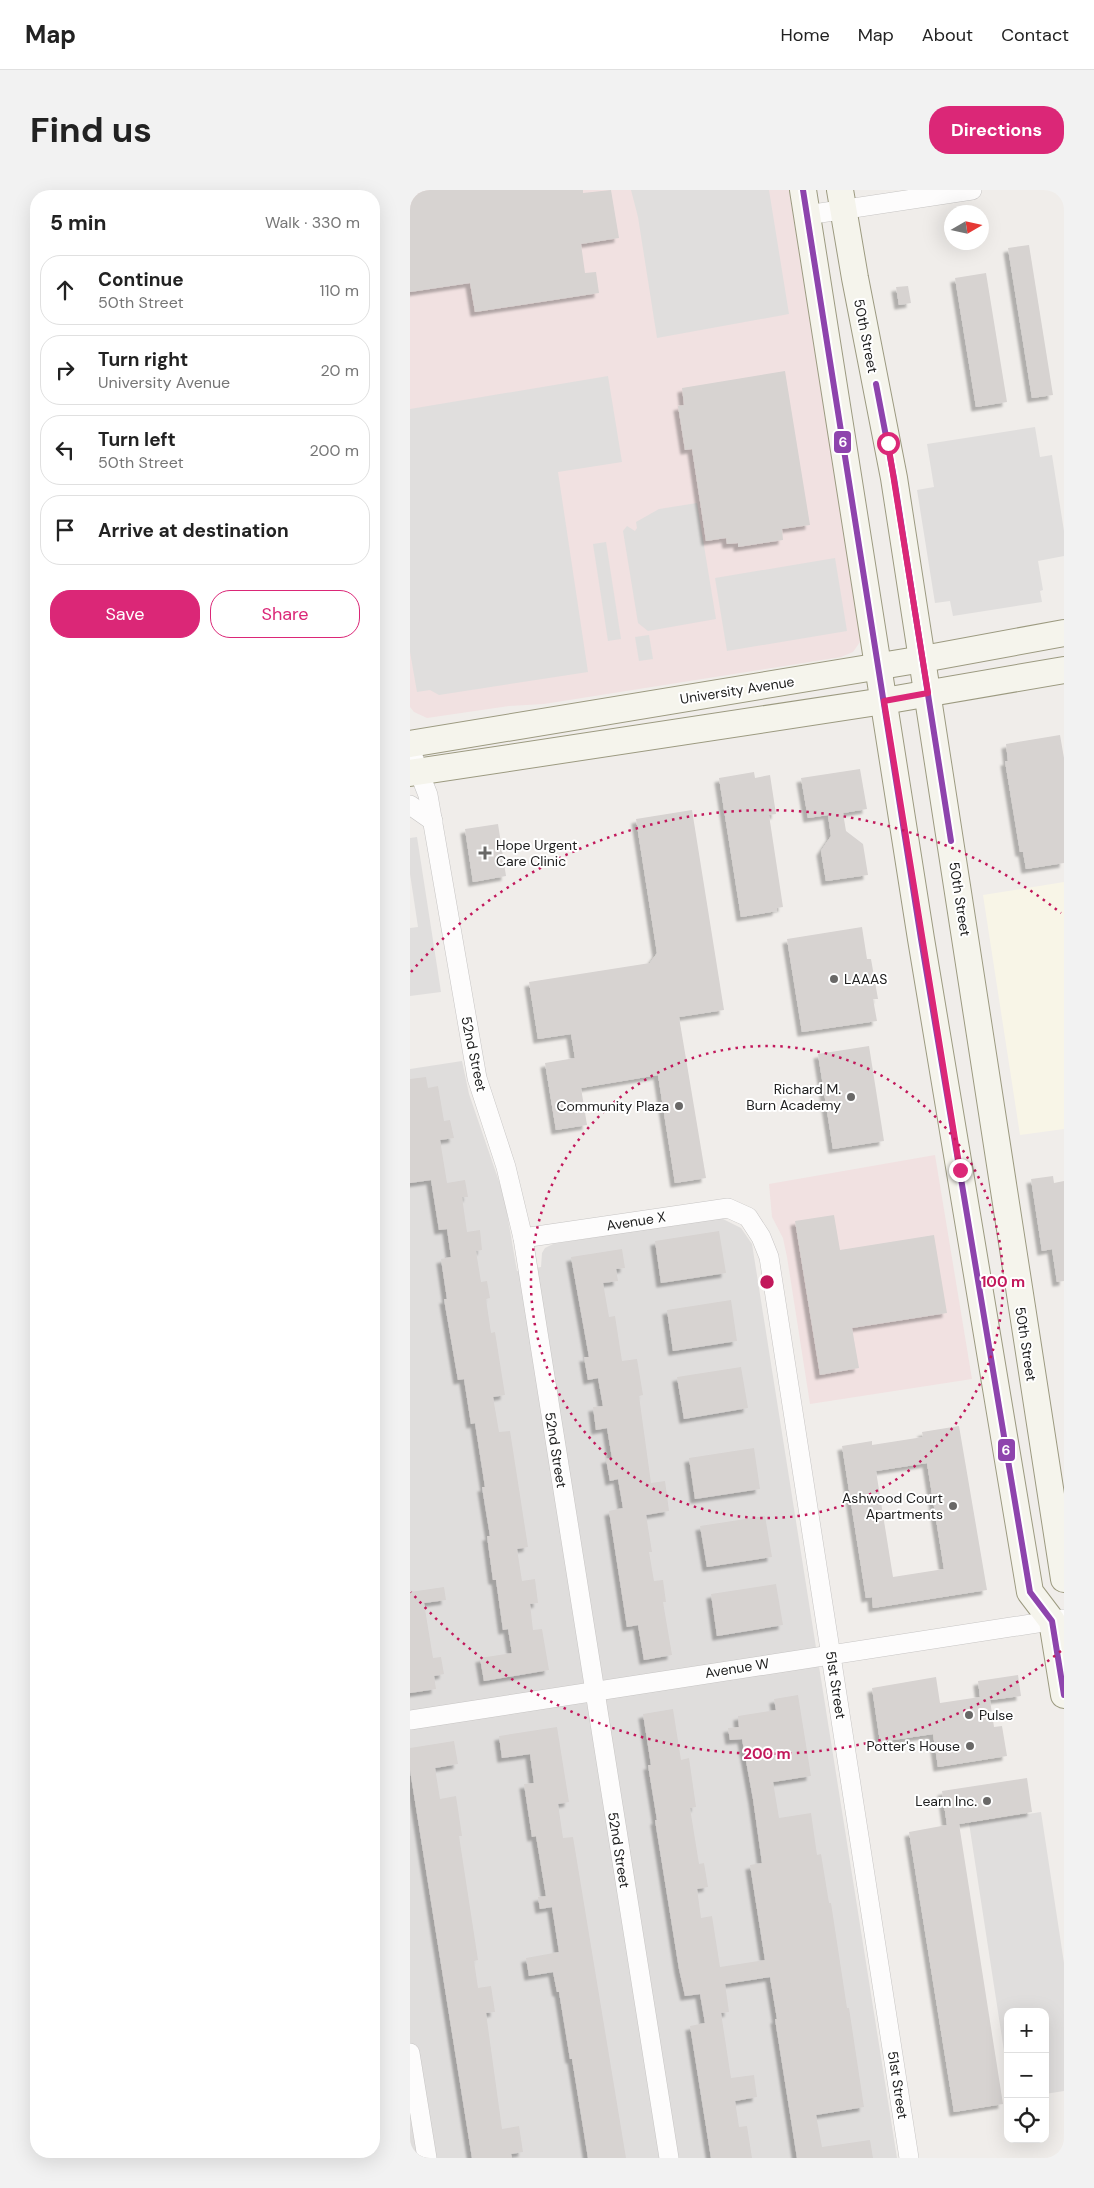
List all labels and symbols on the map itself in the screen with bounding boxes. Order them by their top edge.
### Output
north arrow [944,205,989,250]
street label: 50th Street [850,297,882,375]
line badge: 6 [833,430,852,454]
route start [877,432,900,455]
text: 6 [839,433,848,451]
street label: University Avenue [678,672,796,708]
place label: Hope Urgent Care Clinic [496,836,577,870]
marker: Hope Urgent Care Clinic [478,846,492,860]
street label: 50th Street [945,861,975,937]
place label: LAAAS [844,970,887,988]
marker: LAAAS [828,973,840,985]
street label: 52nd Street [457,1015,491,1093]
place label: Richard M. Burn Academy [746,1080,841,1114]
marker: Richard M. Burn Academy [845,1091,857,1103]
place label: Community Plaza [556,1097,669,1115]
marker: Community Plaza [673,1100,685,1112]
route end [949,1159,972,1182]
street label: Avenue X [605,1207,667,1235]
text: 100 m [981,1272,1025,1292]
centre of rings [758,1273,776,1291]
street label: 50th Street [1011,1306,1041,1382]
street label: 52nd Street [541,1411,571,1489]
line badge: 6 [997,1438,1016,1462]
text: 6 [1002,1441,1011,1459]
place label: Ashwood Court Apartments [842,1489,943,1523]
marker: Ashwood Court Apartments [947,1500,959,1512]
street label: 51st Street [822,1650,850,1720]
street label: Avenue W [704,1654,771,1682]
place label: Pulse [979,1706,1013,1724]
marker: Pulse [963,1709,975,1721]
place label: Potter's House [867,1737,960,1755]
marker: Potter's House [964,1740,976,1752]
text: 200 m [743,1744,791,1764]
place label: Learn Inc. [915,1792,977,1810]
marker: Learn Inc. [981,1795,993,1807]
street label: 52nd Street [604,1811,634,1889]
street label: 51st Street [884,2050,912,2120]

